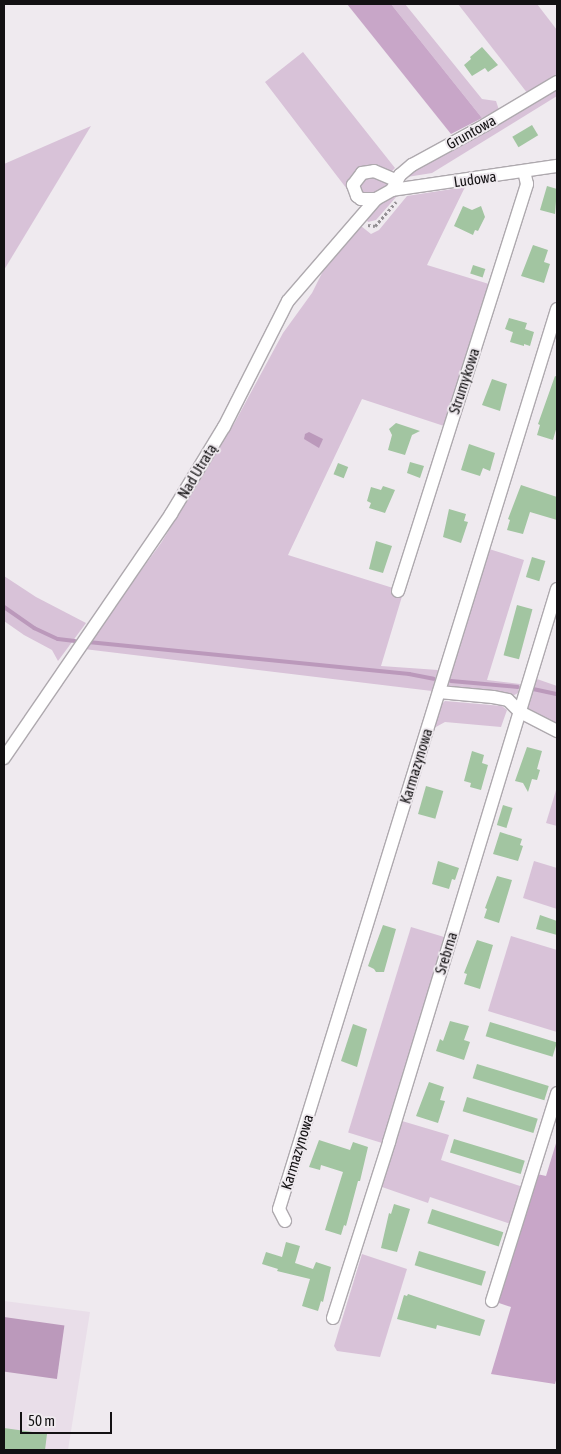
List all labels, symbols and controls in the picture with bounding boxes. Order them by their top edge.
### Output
street label: Gruntowa [443,111,499,153]
street label: Ludowa [453,167,497,191]
street label: Strumykowa [445,346,483,416]
street label: Nad Utratą [174,440,220,502]
street label: Karmazynowa [396,726,436,806]
street label: Srebrna [431,930,461,976]
street label: Karmazynowa [277,1112,317,1192]
scale bar [22,1402,115,1434]
text: 50 m [28,1412,55,1429]

